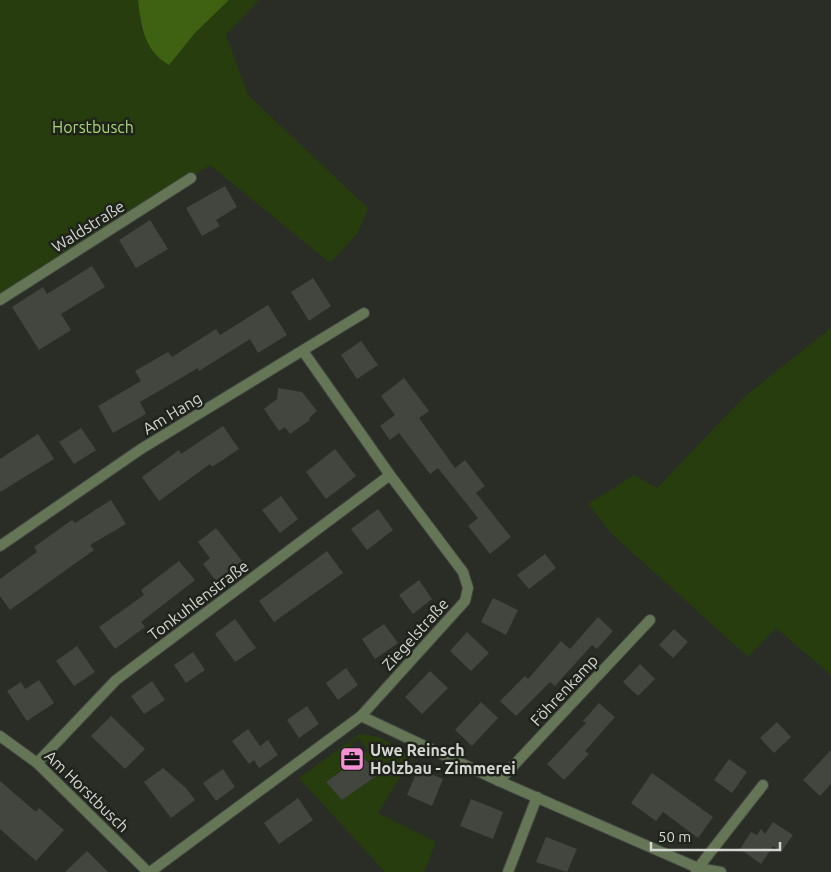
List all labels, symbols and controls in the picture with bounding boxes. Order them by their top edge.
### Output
park label: Horstbusch [52,118,134,136]
street label: Waldstraße [48,197,128,255]
street label: Am Hang [139,388,205,438]
street label: Tonkuhlenstraße [144,556,252,644]
street label: Ziegelstraße [378,594,452,674]
street label: Föhrenkamp [527,651,601,729]
place label: Uwe Reinsch Holzbau - Zimmerei [370,741,516,777]
street label: Am Horstbusch [41,746,133,836]
office icon: Uwe Reinsch Holzbau - Zimmerei [339,746,365,772]
scale bar [651,820,780,852]
text: 50 m [658,828,691,845]

